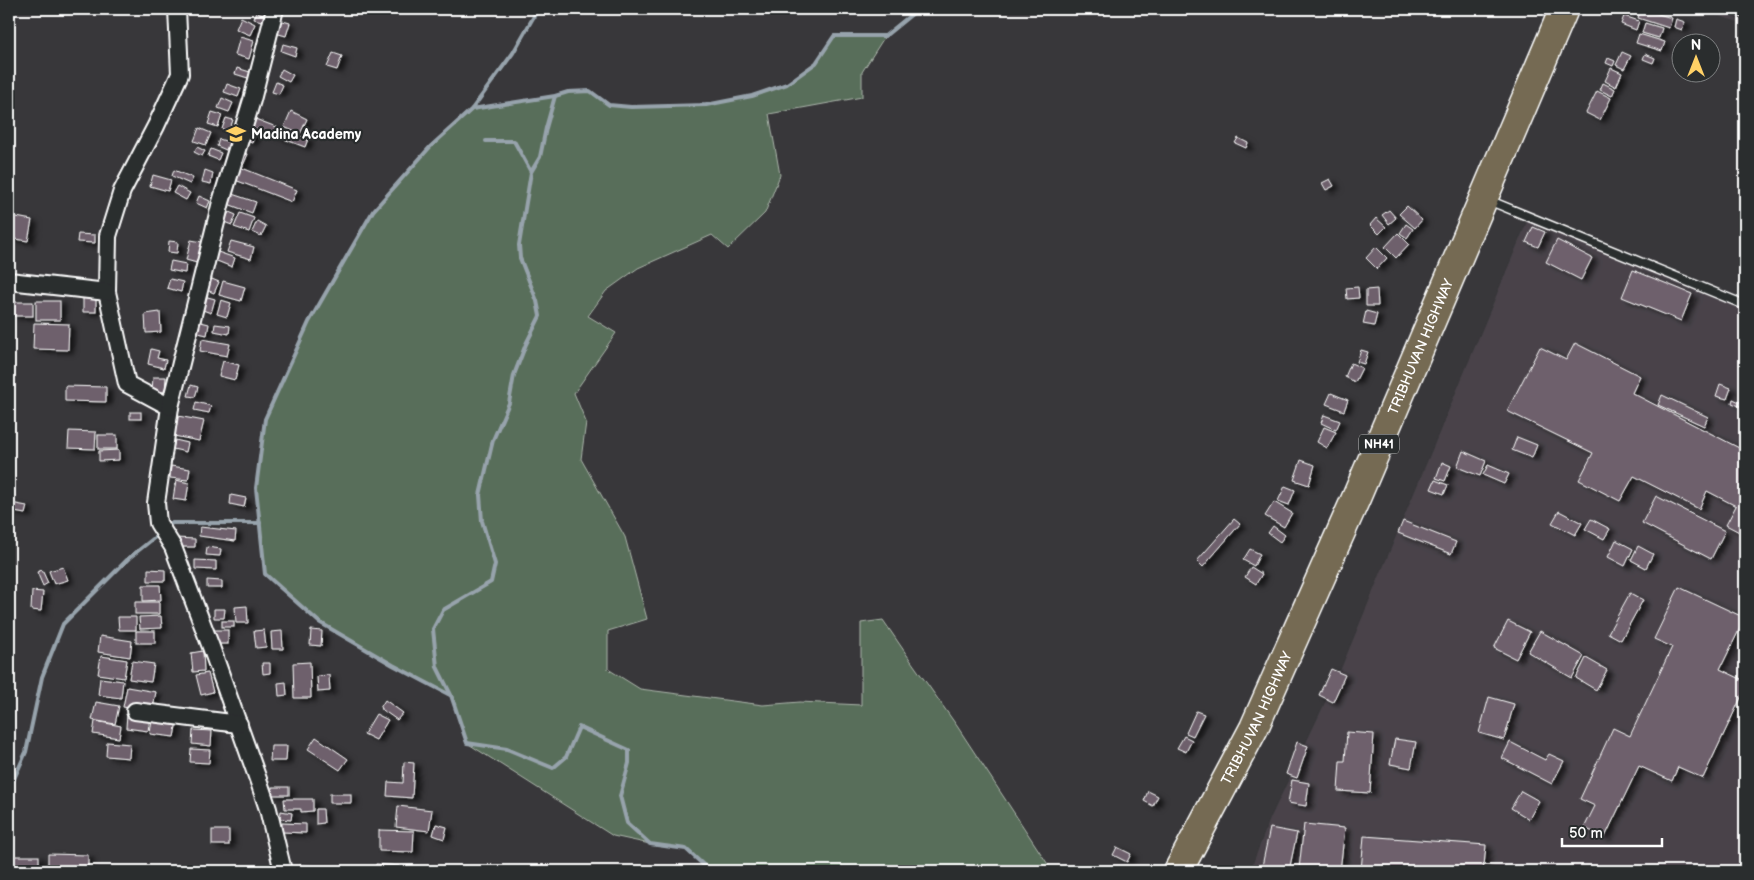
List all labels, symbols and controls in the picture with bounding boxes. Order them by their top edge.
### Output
north arrow [1672,32,1722,82]
text: N [1691,37,1701,54]
school or university icon: Madina Academy [225,123,247,145]
place label: Madina Academy [251,126,362,143]
street label: TRIBHUVAN HIGHWAY [1384,276,1457,417]
road number: NH41 [1359,434,1399,454]
street label: TRIBHUVAN HIGHWAY [1217,648,1296,788]
scale bar [1562,815,1662,847]
text: 50 m [1569,824,1603,843]

